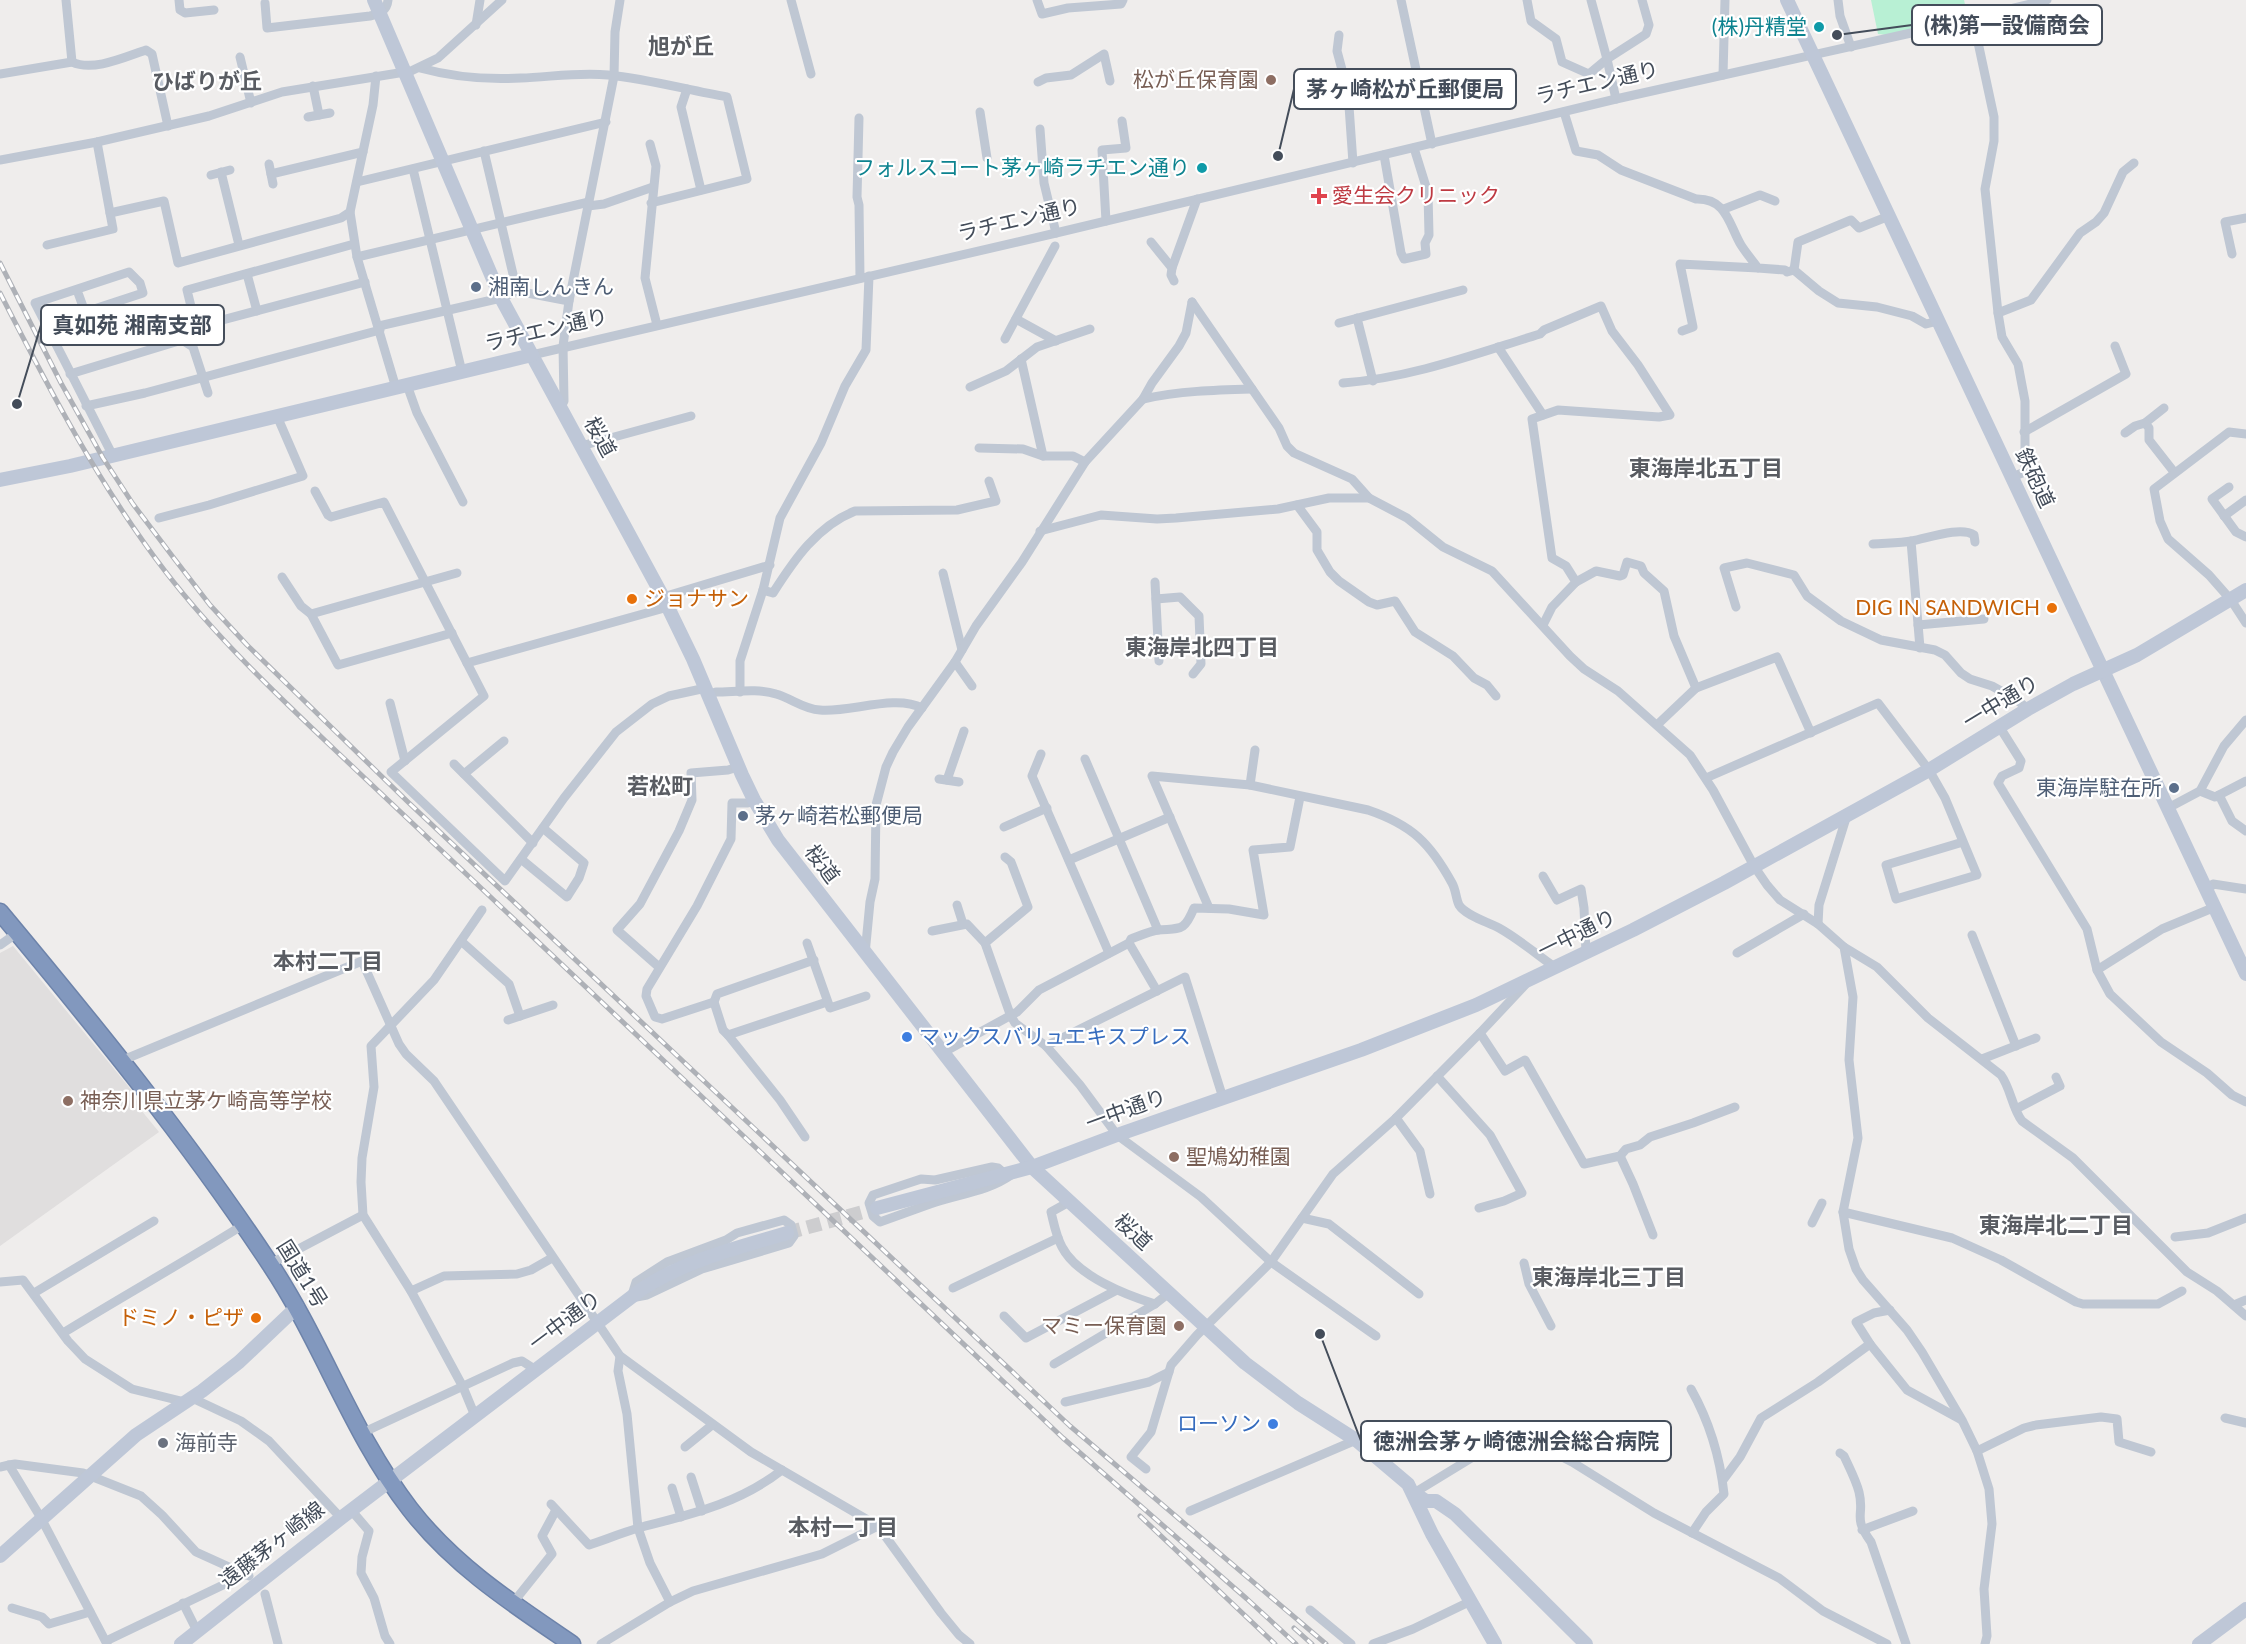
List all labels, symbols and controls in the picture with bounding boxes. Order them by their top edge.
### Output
callout: (株)第一設備商会 [1912,5,2102,45]
text: (株)第一設備商会 [1924,11,2090,38]
place label: (株)丹精堂 [1712,13,1807,38]
marker: (株)丹精堂 [1812,20,1826,34]
district label: 旭が丘 [648,32,714,59]
street label: ラチエン通り [1532,55,1661,108]
place label: 松が丘保育園 [1133,66,1259,91]
district label: ひばりが丘 [152,67,262,94]
callout: 茅ヶ崎松が丘郵便局 [1294,69,1516,109]
marker: 松が丘保育園 [1264,73,1278,87]
text: 茅ヶ崎松が丘郵便局 [1306,75,1504,102]
place label: フォルスコート茅ヶ崎ラチエン通り [854,154,1190,179]
marker: フォルスコート茅ヶ崎ラチエン通り [1195,161,1209,175]
place label: 愛生会クリニック [1332,182,1500,207]
marker: 愛生会クリニック [1310,187,1328,205]
street label: ラチエン通り [954,192,1083,245]
place label: 湘南しんきん [488,273,614,298]
marker: 湘南しんきん [469,280,483,294]
street label: ラチエン通り [481,302,610,355]
callout: 真如苑 湘南支部 [41,305,224,345]
text: 真如苑 湘南支部 [52,311,212,338]
street label: 桜道 [580,412,622,461]
street label: 鉄砲道 [2012,444,2061,511]
district label: 東海岸北五丁目 [1629,454,1783,481]
place label: ジョナサン [644,585,749,610]
marker: ジョナサン [625,592,639,606]
place label: DIG IN SANDWICH [1855,594,2040,619]
marker: DIG IN SANDWICH [2045,601,2059,615]
district label: 東海岸北四丁目 [1125,633,1279,660]
street label: 一中通り [1958,668,2043,733]
district label: 若松町 [627,772,693,799]
place label: 東海岸駐在所 [2036,774,2162,799]
marker: 東海岸駐在所 [2167,781,2181,795]
place label: 茅ヶ崎若松郵便局 [755,802,923,827]
marker: 茅ヶ崎若松郵便局 [736,809,750,823]
street label: 桜道 [801,839,846,887]
street label: 一中通り [1533,903,1620,962]
district label: 本村二丁目 [273,947,383,974]
place label: マックスバリュエキスプレス [919,1023,1191,1048]
marker: マックスバリュエキスプレス [900,1030,914,1044]
street label: 一中通り [1082,1082,1169,1135]
place label: 神奈川県立茅ケ崎高等学校 [80,1087,332,1112]
marker: 神奈川県立茅ケ崎高等学校 [61,1094,75,1108]
place label: 聖鳩幼稚園 [1186,1143,1291,1168]
marker: 聖鳩幼稚園 [1167,1150,1181,1164]
street label: 桜道 [1110,1207,1158,1254]
district label: 東海岸北二丁目 [1979,1211,2133,1238]
street label: 国道1号 [273,1235,334,1312]
district label: 東海岸北三丁目 [1532,1263,1686,1290]
street label: 一中通り [523,1285,605,1355]
place label: ドミノ・ピザ [118,1304,244,1329]
marker: ドミノ・ピザ [249,1311,263,1325]
place label: マミー保育園 [1041,1312,1167,1337]
marker: マミー保育園 [1172,1319,1186,1333]
place label: ローソン [1177,1410,1261,1435]
marker: ローソン [1266,1417,1280,1431]
callout: 徳洲会茅ヶ崎徳洲会総合病院 [1361,1421,1671,1461]
text: 徳洲会茅ヶ崎徳洲会総合病院 [1373,1427,1659,1454]
place label: 海前寺 [175,1429,238,1454]
marker: 海前寺 [156,1436,170,1450]
street label: 遠藤茅ヶ崎線 [214,1495,328,1592]
district label: 本村一丁目 [788,1513,898,1540]

